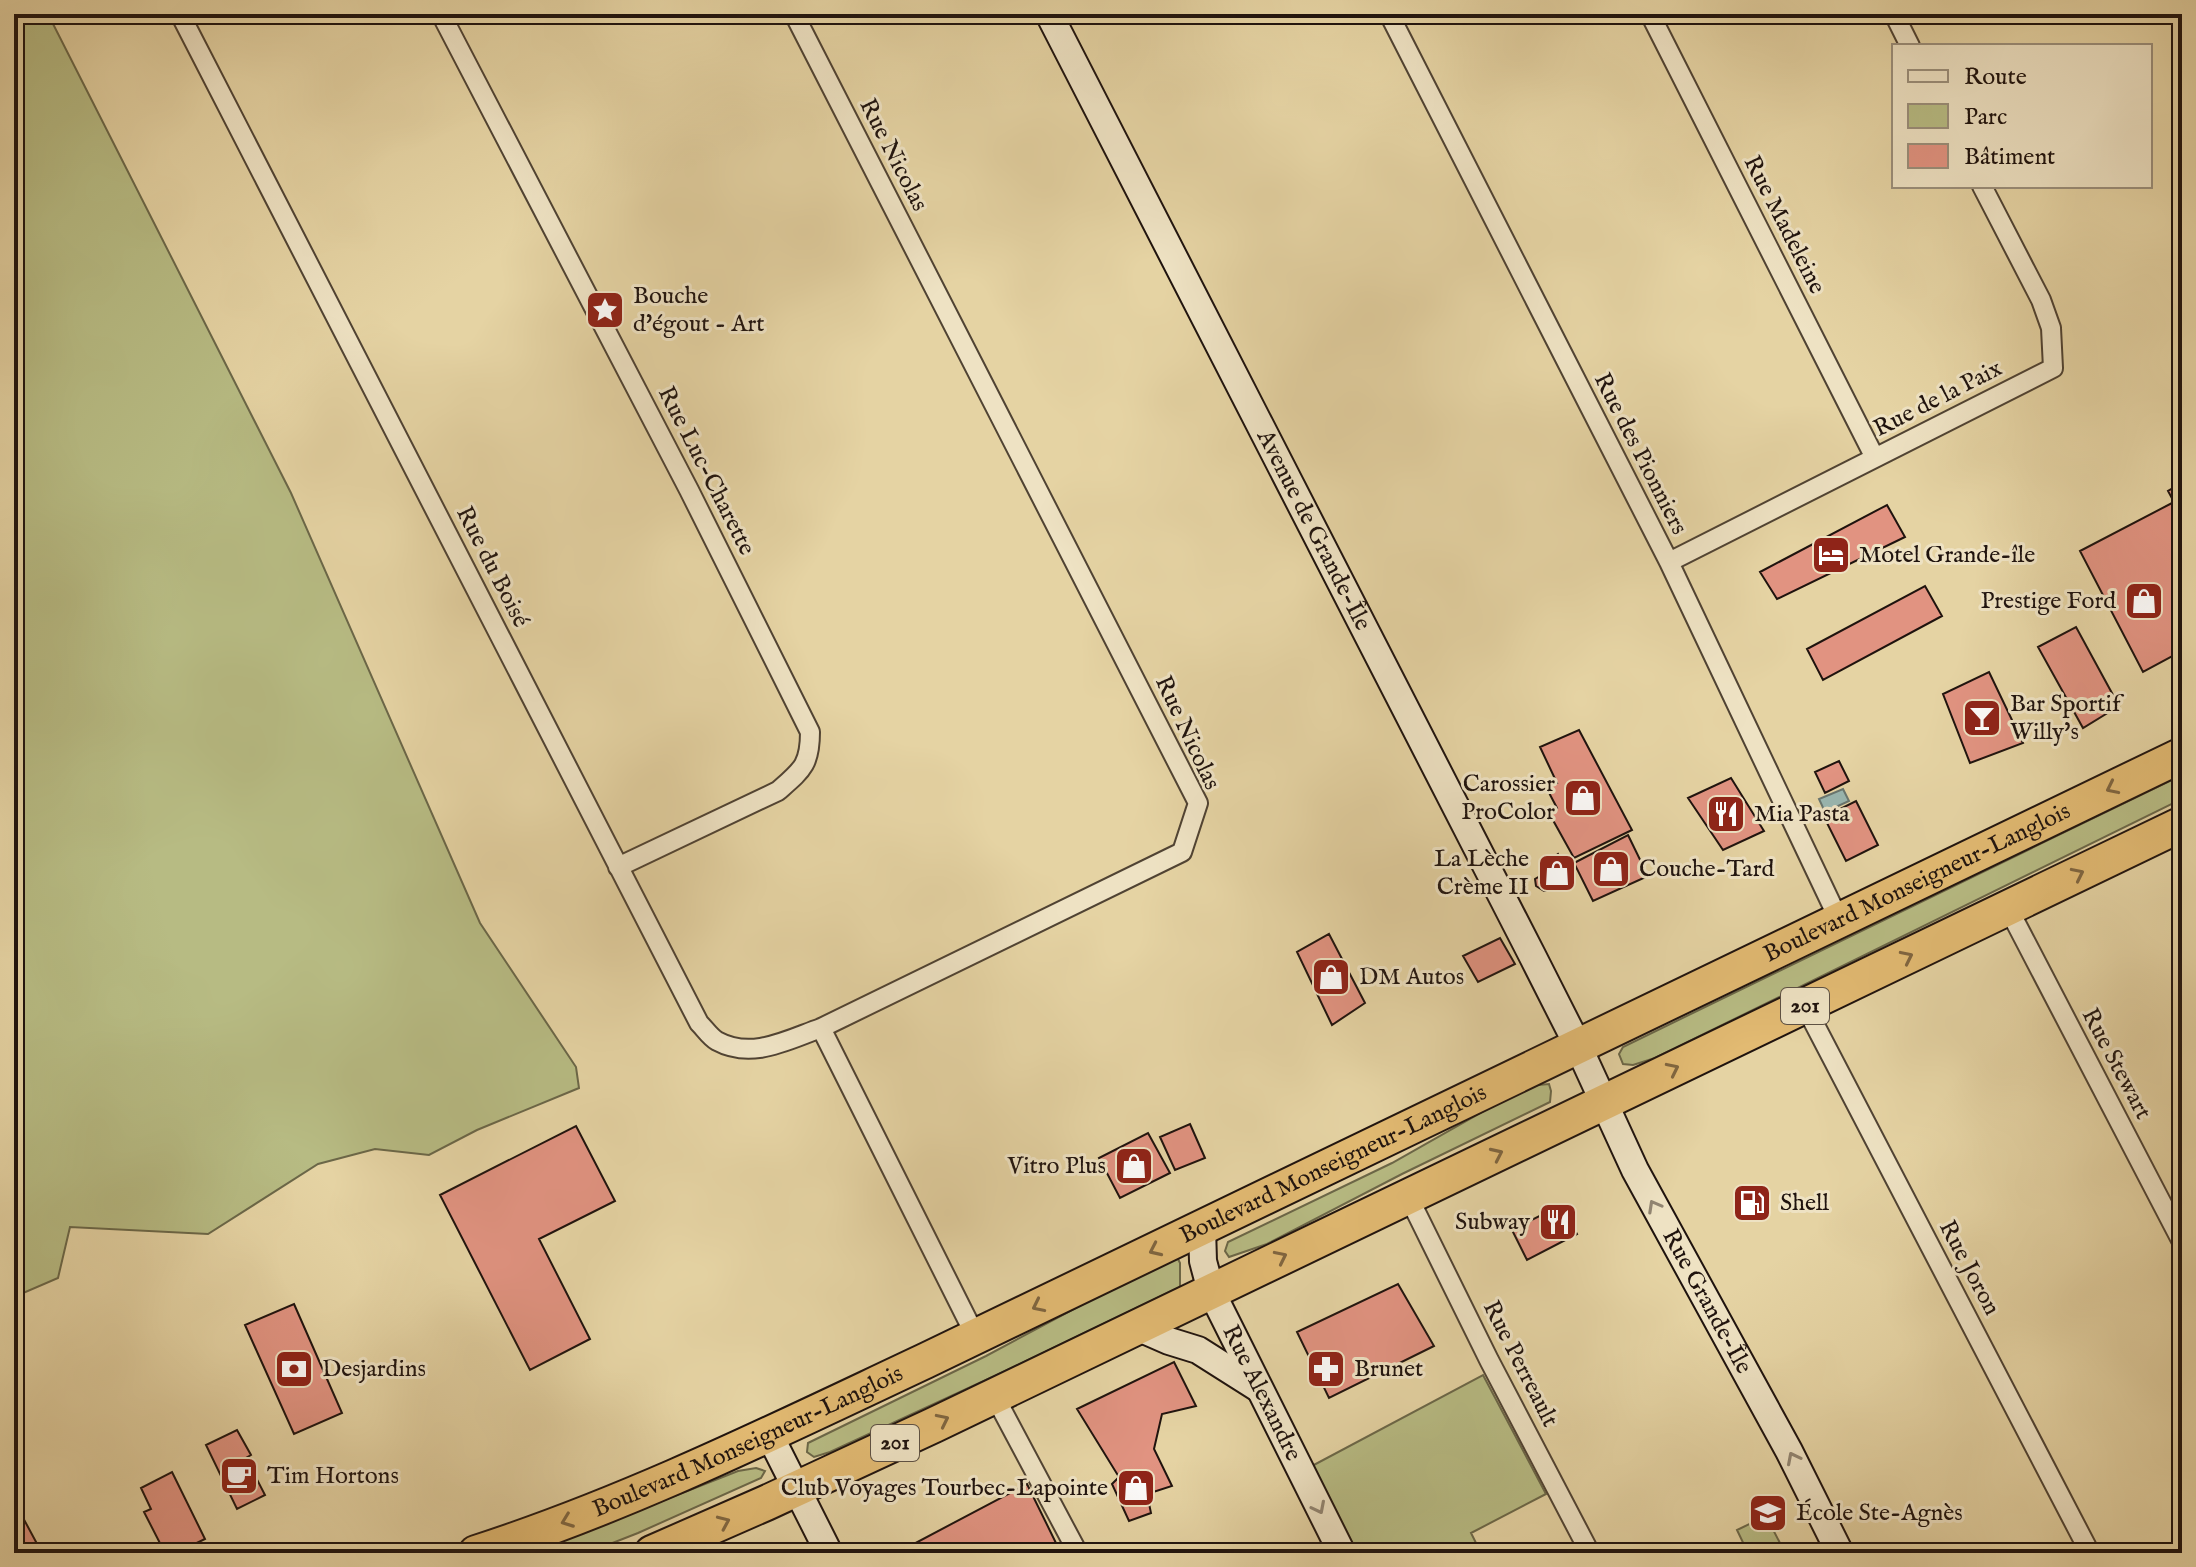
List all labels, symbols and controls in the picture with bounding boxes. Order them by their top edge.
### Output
legend [1892,44,2152,188]
text: Route [1964,62,2027,93]
street label: Rue Nicolas [851,94,935,216]
text: Parc [1964,102,2007,133]
text: Bâtiment [1964,142,2055,173]
street label: Rue Madeleine [1736,151,1832,299]
place label: Bouche d'égout - Art [633,281,764,340]
place icon: Bouche d'égout - Art [584,289,626,331]
street label: Rue de la Paix [1868,353,2008,445]
street label: Rue des Pionniers [1586,368,1694,540]
street label: Rue Luc-Charette [650,381,762,561]
street label: Avenue de Grande-Île [1249,423,1378,636]
street label: Rue du Boisé [448,501,536,633]
hotel icon: Motel Grande-île [1810,534,1852,576]
place label: Motel Grande-île [1859,540,2035,571]
shop icon: Prestige Ford [2123,580,2165,622]
place label: Prestige Ford [1980,586,2116,617]
street label: Rue Nicolas [1147,671,1227,795]
place label: Bar Sportif Willy's [2010,689,2125,748]
bar icon: Bar Sportif Willy's [1961,697,2003,739]
place label: Carossier ProColor [1461,769,1555,828]
shop icon: Carossier ProColor [1562,777,1604,819]
one-way arrow [2105,778,2120,794]
restaurant icon: Mia Pasta [1705,793,1747,835]
street label: Boulevard Monseigneur-Langlois [1759,796,2076,970]
place label: Mia Pasta [1754,799,1850,830]
place label: La Lèche Crème II [1434,844,1529,903]
shop icon: Couche-Tard [1590,848,1632,890]
shop icon: La Lèche Crème II [1536,852,1578,894]
place label: Couche-Tard [1639,854,1774,885]
one-way arrow [2070,868,2084,884]
one-way arrow [1899,951,1914,966]
shop icon: DM Autos [1310,956,1352,998]
place label: DM Autos [1359,962,1464,993]
road number: 201 [1781,988,1829,1024]
street label: Rue Stewart [2074,1003,2158,1125]
one-way arrow [1665,1063,1679,1079]
street label: Boulevard Monseigneur-Langlois [1175,1077,1492,1251]
shop icon: Vitro Plus [1113,1145,1155,1187]
one-way arrow [1488,1147,1503,1163]
place label: Vitro Plus [1007,1151,1106,1182]
fuel station icon: Shell [1731,1182,1773,1224]
place label: Shell [1780,1188,1830,1219]
one-way arrow [1649,1200,1664,1214]
restaurant icon: Subway [1537,1201,1579,1243]
place label: Subway [1455,1207,1530,1238]
street label: Rue Joron [1931,1215,2007,1321]
street label: Rue Grande-Île [1655,1223,1759,1379]
one-way arrow [1149,1240,1163,1256]
one-way arrow [1273,1251,1288,1267]
one-way arrow [1031,1296,1046,1312]
street label: Rue Perreault [1475,1296,1565,1432]
street label: Rue Alexandre [1215,1320,1309,1466]
bank icon: Desjardins [273,1348,315,1390]
pharmacy icon: Brunet [1305,1348,1347,1390]
place label: Desjardins [322,1354,426,1385]
place label: Brunet [1354,1354,1423,1385]
street label: Boulevard Monseigneur-Langlois [588,1358,908,1525]
one-way arrow [934,1414,949,1430]
road number: 201 [871,1425,919,1461]
one-way arrow [1787,1452,1802,1467]
cafe icon: Tim Hortons [218,1455,260,1497]
place label: Tim Hortons [267,1461,399,1492]
shop icon: Club Voyages Tourbec-Lapointe [1115,1467,1157,1509]
place label: Club Voyages Tourbec-Lapointe [781,1473,1108,1504]
school or university icon: École Ste-Agnès [1747,1492,1789,1534]
place label: École Ste-Agnès [1796,1498,1963,1529]
one-way arrow [1309,1499,1325,1514]
one-way arrow [561,1511,575,1528]
one-way arrow [715,1516,730,1532]

